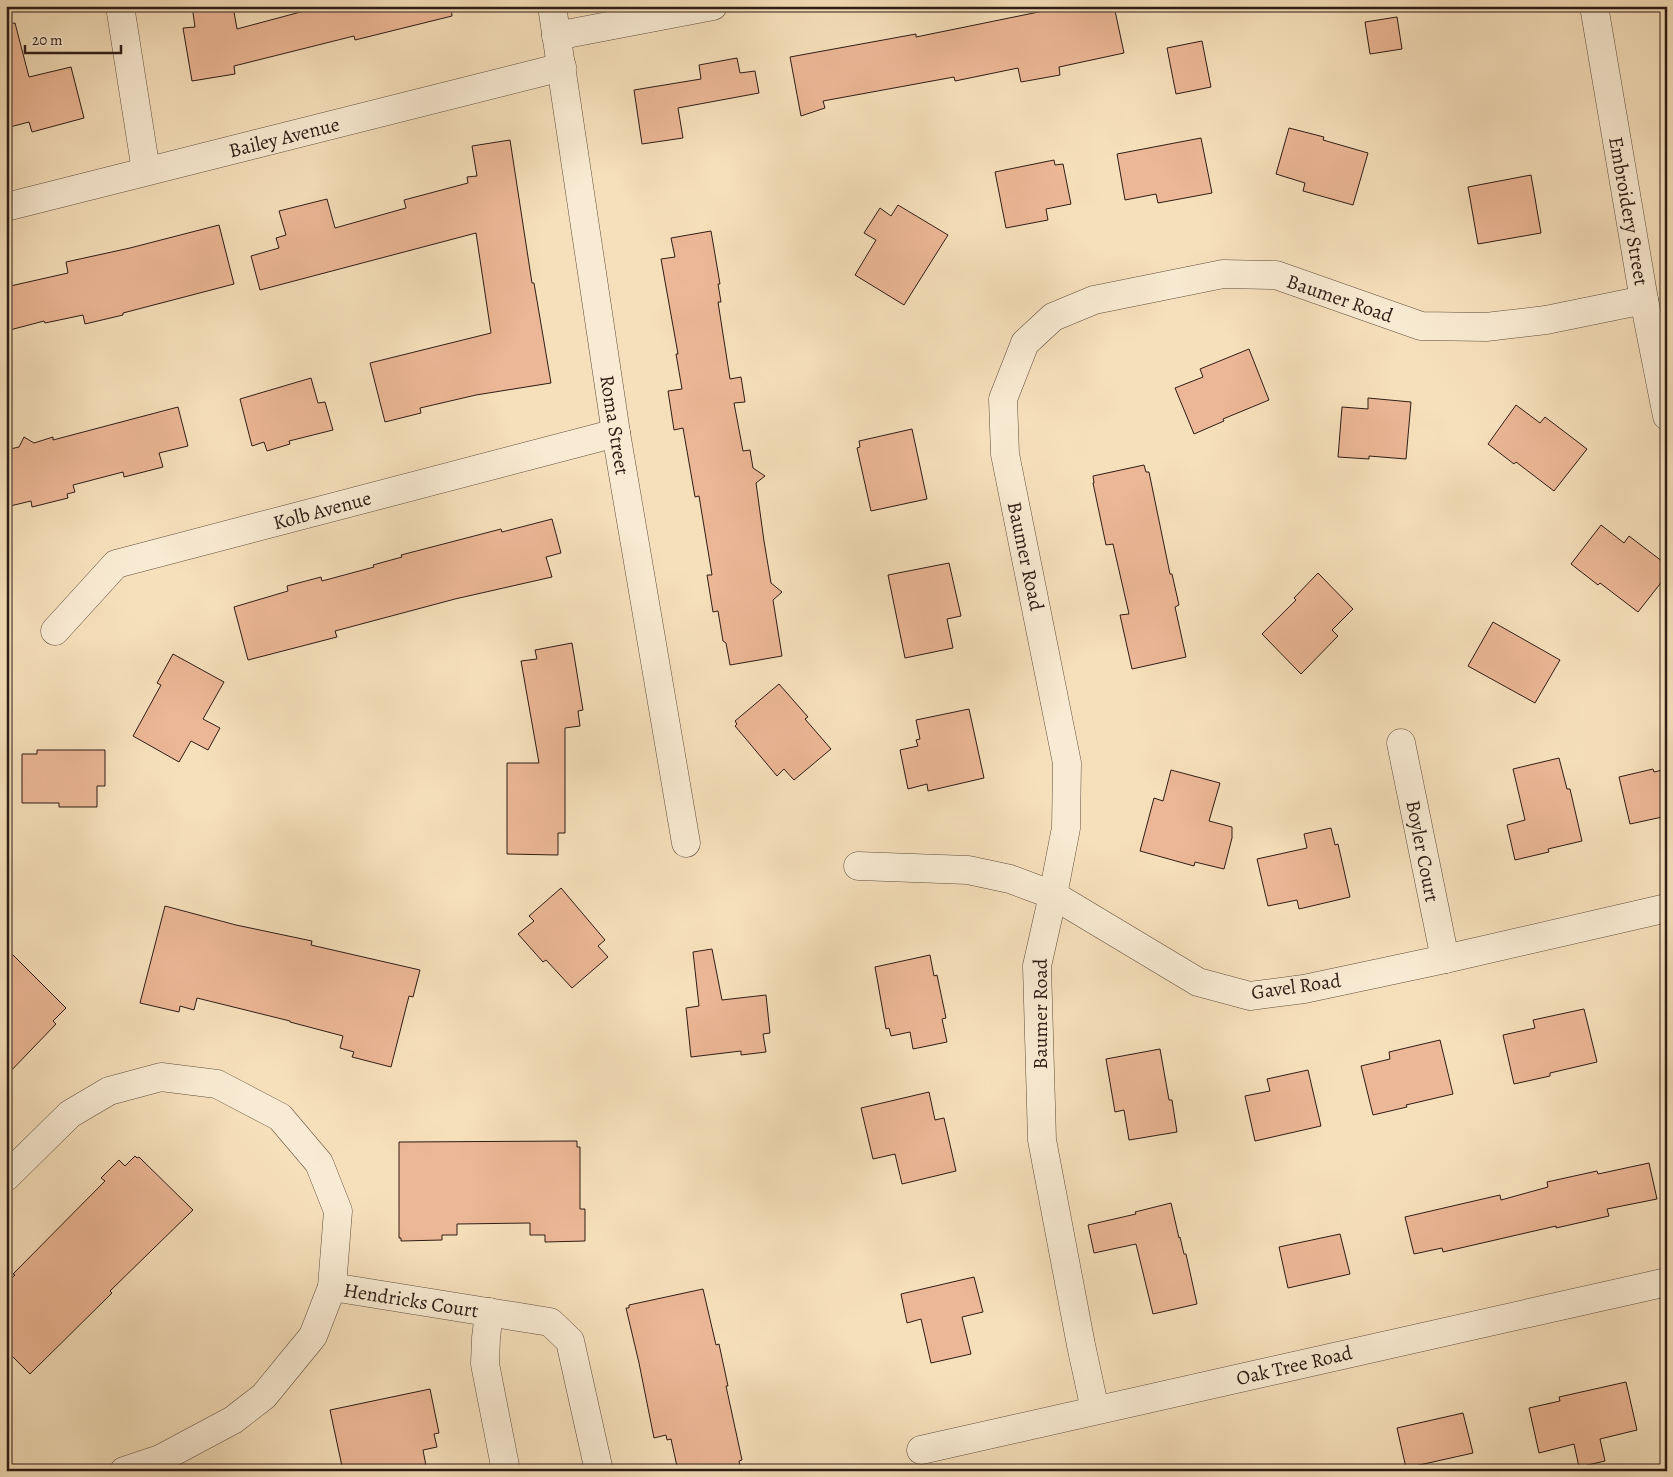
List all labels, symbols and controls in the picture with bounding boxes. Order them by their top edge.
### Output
scale bar [25,22,121,54]
text: 20 m [32,30,63,50]
street label: Bailey Avenue [226,111,342,164]
street label: Embroidery Street [1602,134,1655,288]
street label: Baumer Road [1283,268,1397,329]
street label: Roma Street [593,373,636,477]
street label: Kolb Avenue [270,484,374,537]
street label: Baumer Road [1001,499,1050,613]
street label: Boyler Court [1399,798,1446,905]
street label: Baumer Road [1027,958,1054,1069]
street label: Gavel Road [1250,967,1343,1006]
street label: Hendricks Court [342,1277,481,1325]
street label: Oak Tree Road [1233,1339,1355,1392]

